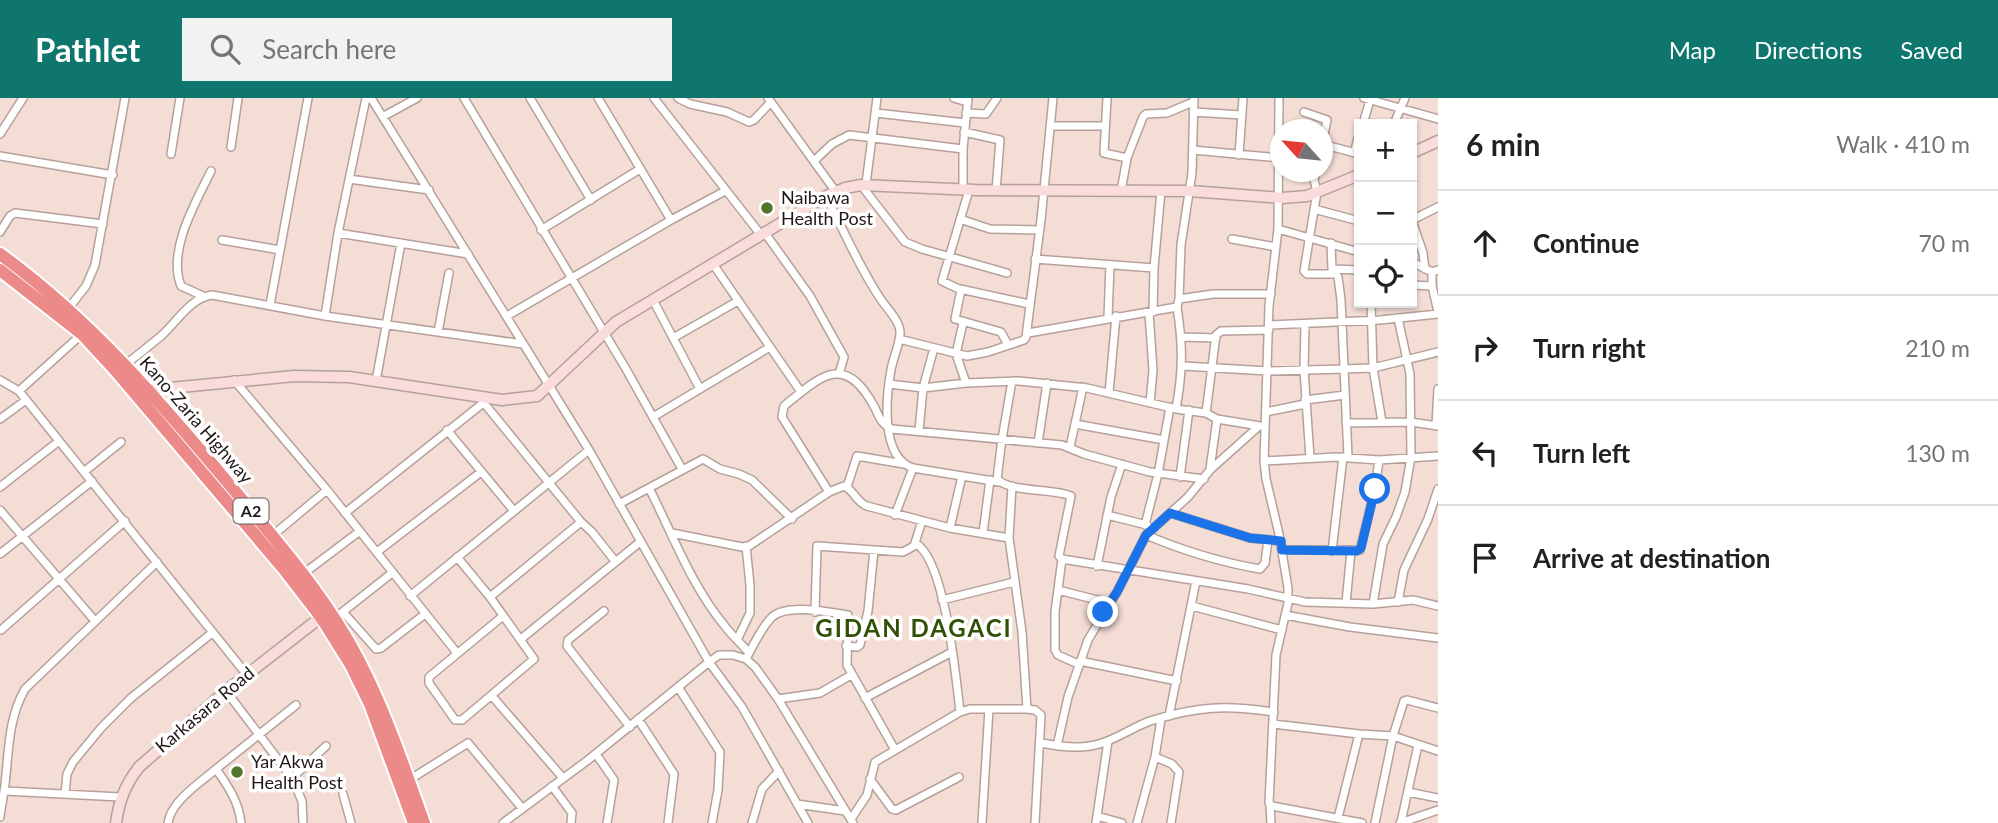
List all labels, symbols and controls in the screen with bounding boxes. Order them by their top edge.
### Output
search box [182,18,672,81]
text: Pathlet [35,29,140,69]
icon: search [206,30,244,68]
text: Search here [262,33,396,65]
text: Map [1669,35,1716,64]
text: Directions [1754,35,1862,64]
text: Saved [1900,35,1963,64]
north arrow [1270,119,1333,182]
map controls [1354,119,1417,308]
button: + [1354,119,1417,182]
text: 6 min [1466,126,1540,162]
text: Walk · 410 m [1836,130,1970,158]
button: − [1354,182,1417,245]
place label: Naibawa Health Post [781,186,874,229]
marker: Naibawa Health Post [759,200,775,216]
icon: ahead [1466,224,1504,262]
text: Continue [1533,227,1639,259]
text: 70 m [1919,229,1970,257]
button: locate [1354,245,1417,308]
icon: right [1466,329,1504,367]
text: Turn right [1533,332,1646,364]
text: 210 m [1905,334,1970,362]
street label: Kano-Zaria Highway [136,351,258,488]
icon: left [1466,434,1504,472]
text: Turn left [1533,437,1630,469]
text: 130 m [1905,439,1970,467]
route start [1359,473,1390,504]
road number: A2 [233,498,268,524]
icon: arrive [1466,539,1504,577]
text: Arrive at destination [1533,542,1770,574]
route end [1087,596,1118,627]
district label: GIDAN DAGACI [815,613,1013,642]
street label: Karkasara Road [151,662,258,757]
place label: Yar Akwa Health Post [251,750,344,793]
marker: Yar Akwa Health Post [229,764,245,780]

